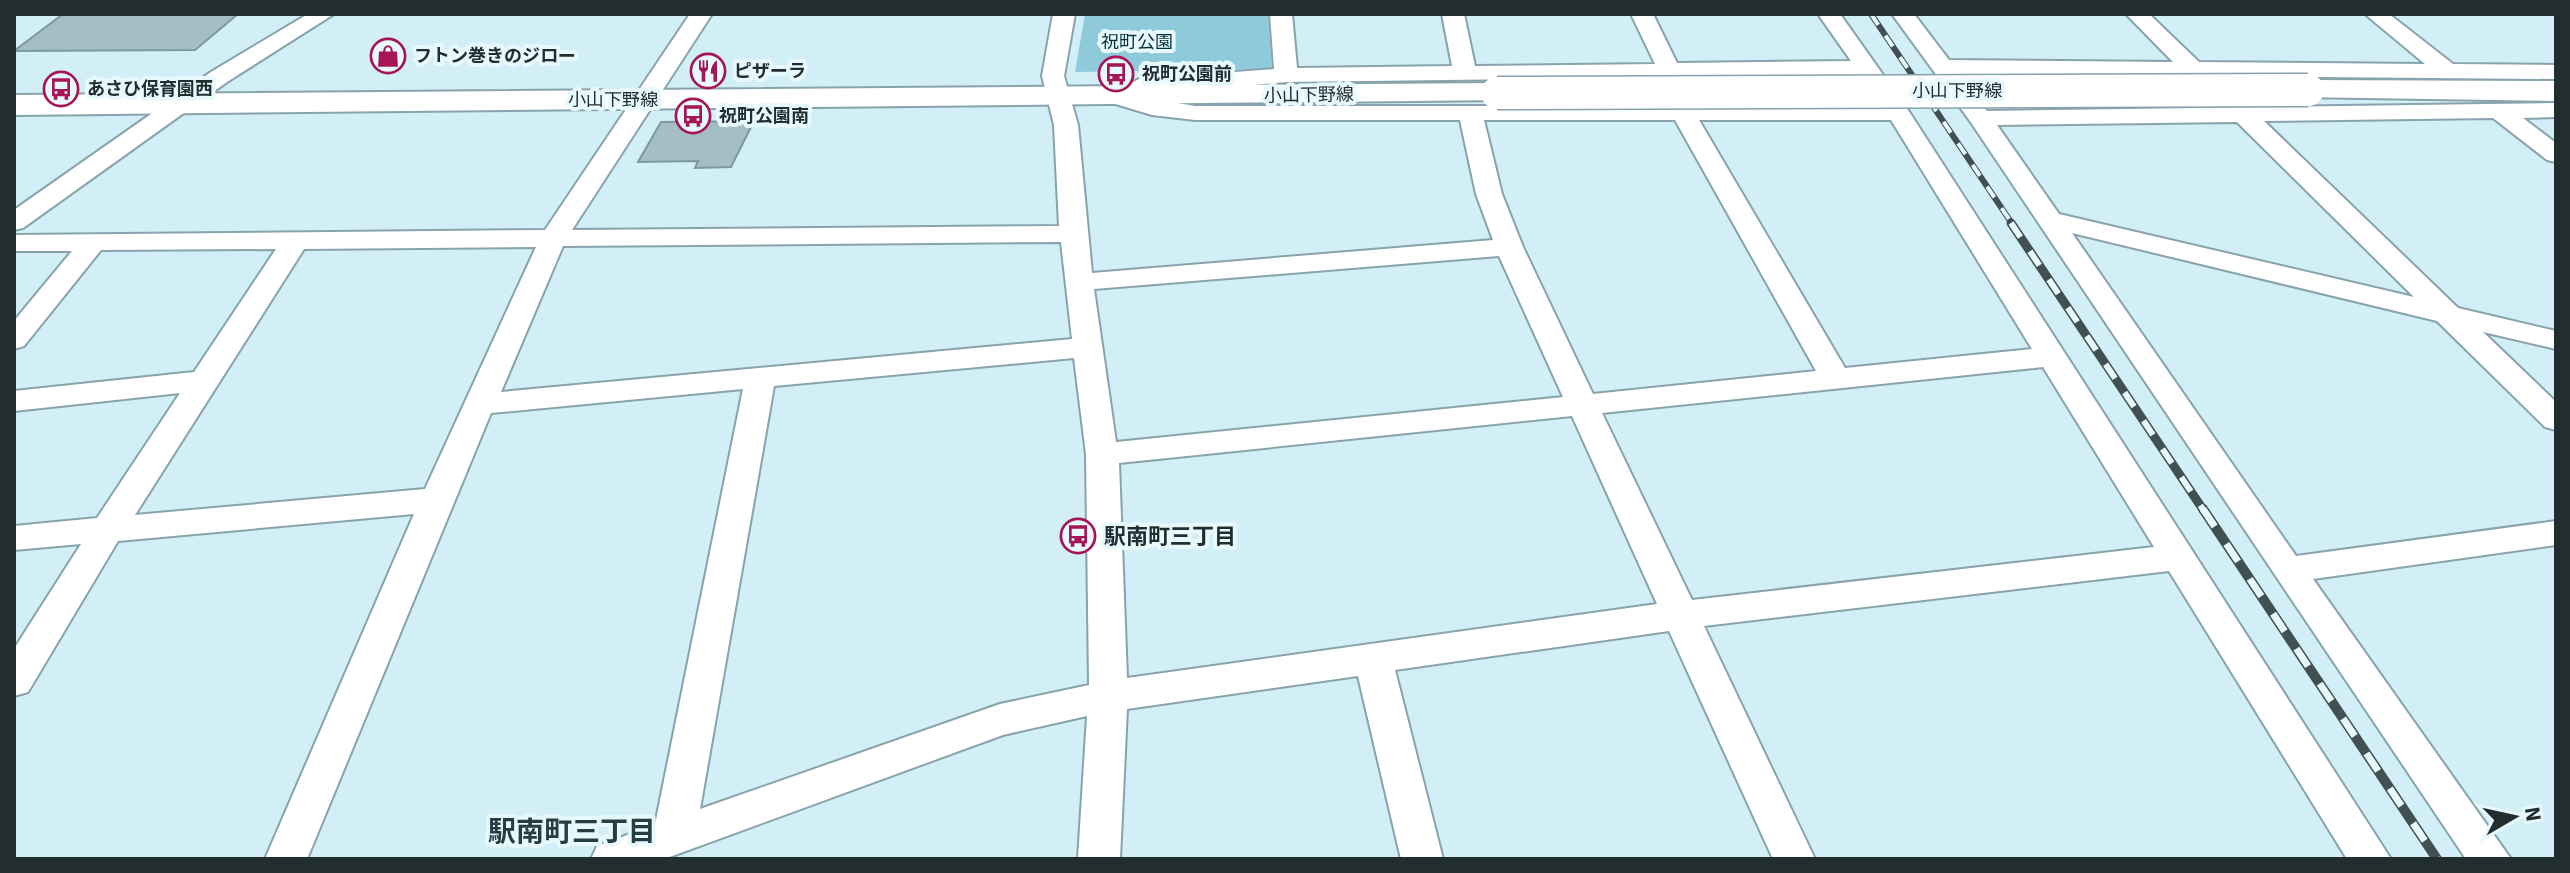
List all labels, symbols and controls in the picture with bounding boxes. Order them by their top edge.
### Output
park label: 祝町公園 [1101,30,1173,55]
shop icon: フトン巻きのジロー [369,37,407,75]
place label: フトン巻きのジロー [414,44,576,69]
restaurant icon: ピザーラ [689,52,727,90]
bus stop icon: 祝町公園前 [1097,55,1135,93]
place label: ピザーラ [734,59,806,84]
place label: 祝町公園前 [1142,62,1232,87]
bus stop icon: あさひ保育園西 [42,70,80,108]
place label: あさひ保育園西 [87,77,213,102]
street label: 小山下野線 [1912,79,2002,104]
street label: 小山下野線 [1264,82,1354,109]
street label: 小山下野線 [568,88,658,113]
bus stop icon: 祝町公園南 [674,97,712,135]
place label: 祝町公園南 [719,104,809,129]
bus stop icon: 駅南町三丁目 [1059,517,1097,555]
place label: 駅南町三丁目 [1104,521,1236,553]
north arrow [2474,777,2554,857]
text: N [2516,804,2550,824]
district label: 駅南町三丁目 [488,812,656,852]

